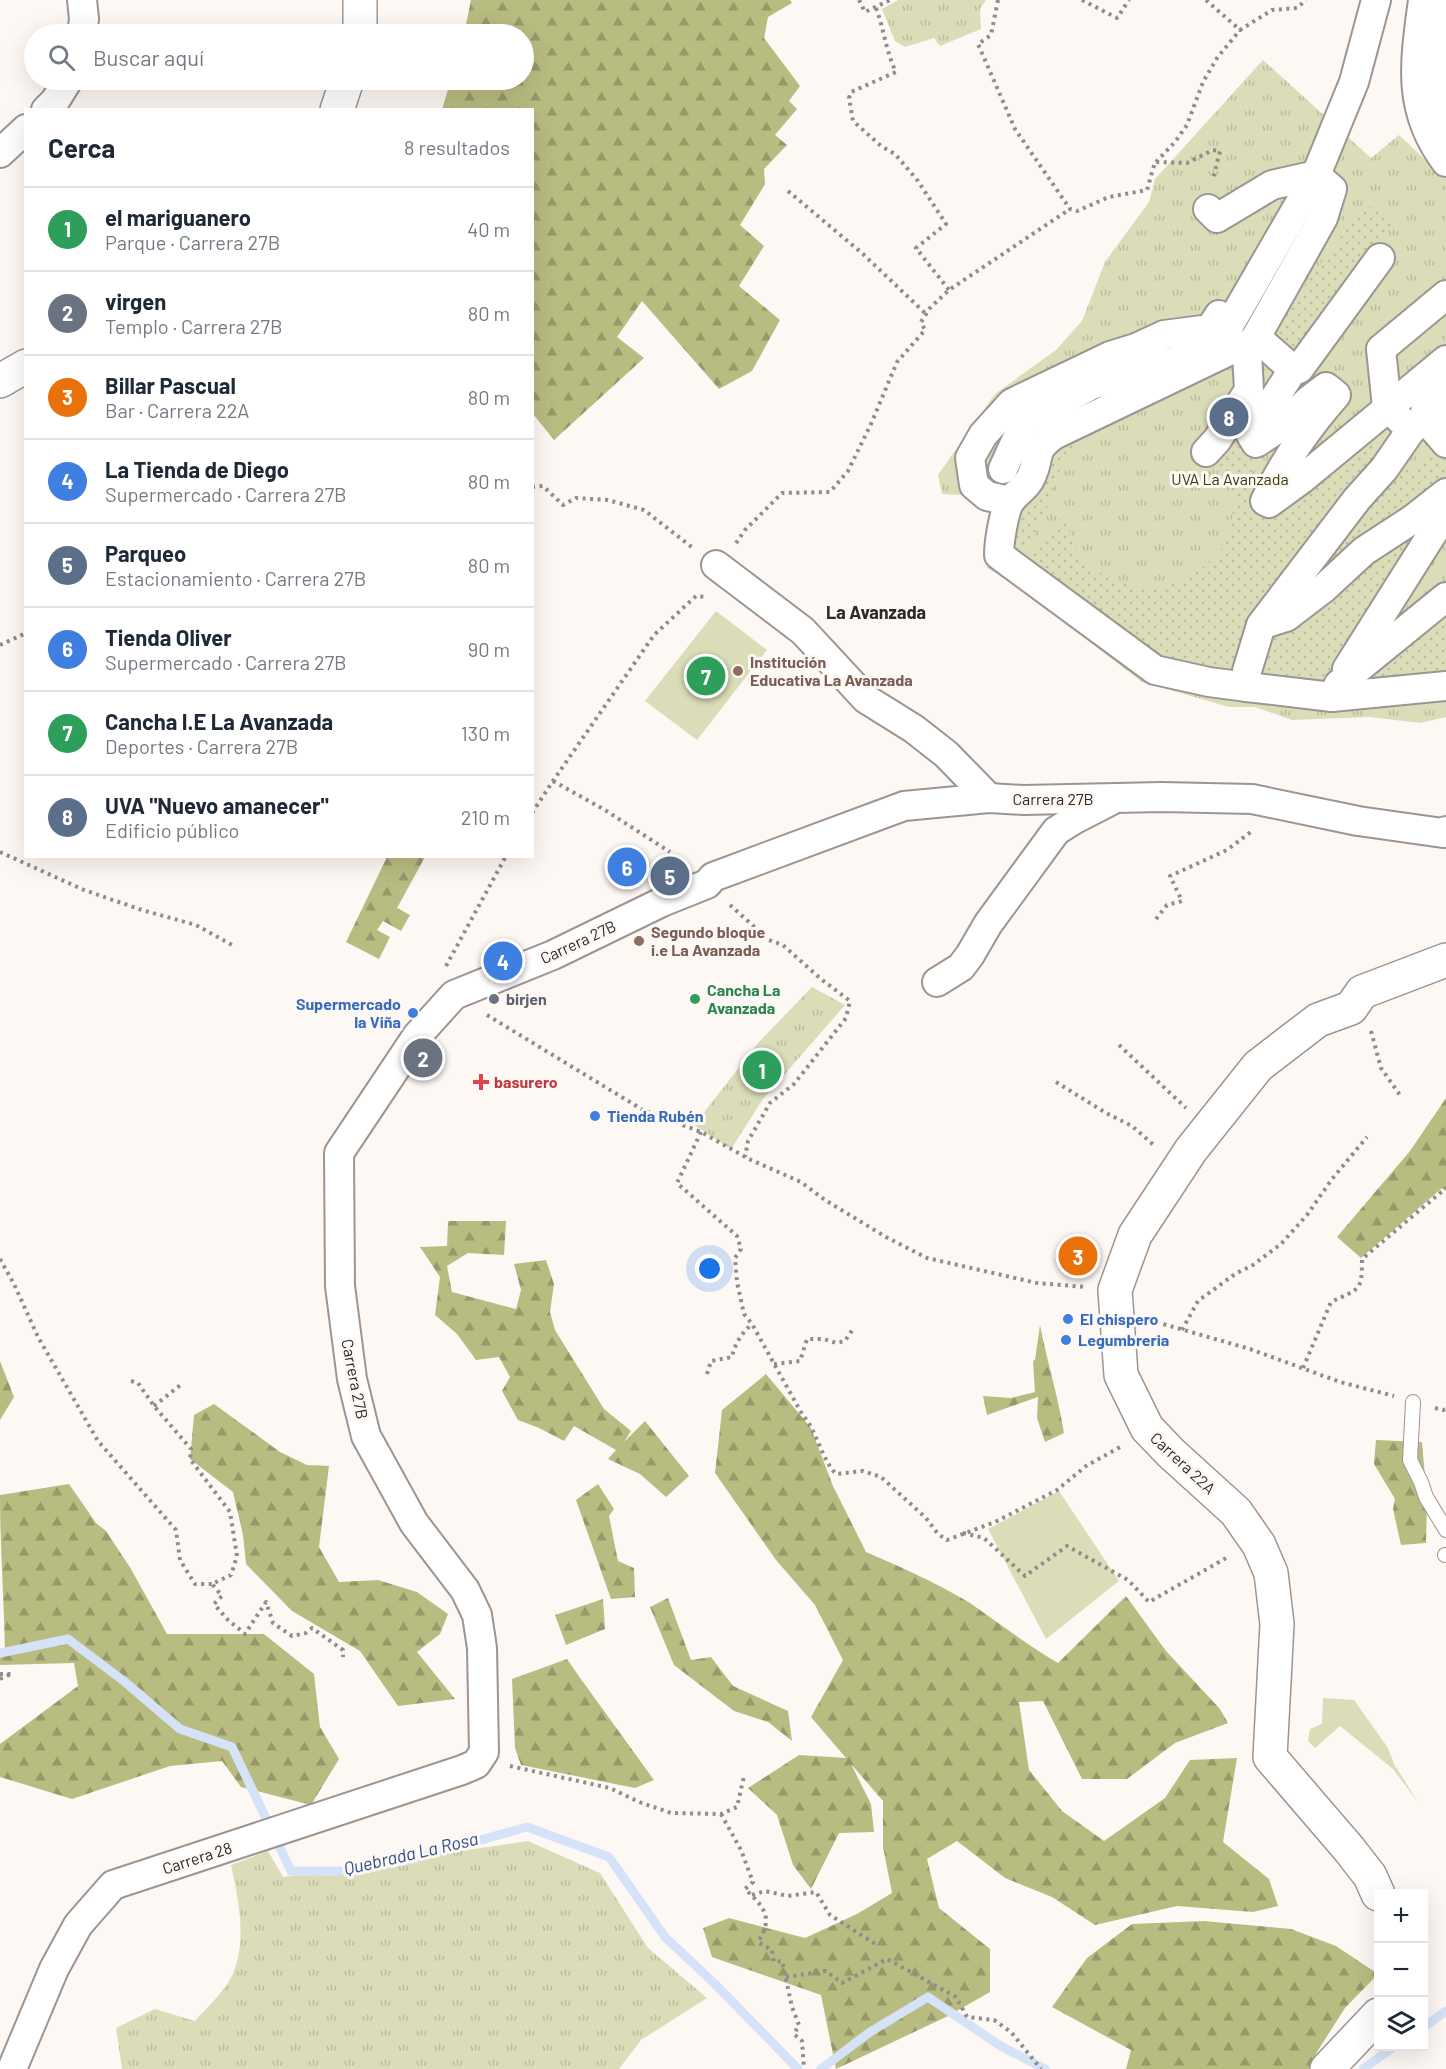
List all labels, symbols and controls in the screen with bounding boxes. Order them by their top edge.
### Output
search box [24,24,534,90]
icon: search [45,41,78,74]
text: Buscar aquí [93,44,204,70]
text: Cerca [48,132,115,163]
text: 8 resultados [404,135,510,159]
text: el mariguanero [105,204,251,230]
text: 1 [64,217,71,241]
text: 40 m [467,217,510,241]
text: Parque · Carrera 27B [105,230,280,254]
text: virgen [105,288,166,314]
text: 2 [62,301,73,325]
text: 80 m [468,301,510,325]
text: Templo · Carrera 27B [105,314,282,338]
text: Billar Pascual [105,372,236,398]
text: 3 [62,385,73,409]
text: 80 m [468,385,510,409]
pin: 8 [1210,394,1248,440]
text: Bar · Carrera 22A [105,398,250,422]
text: La Tienda de Diego [105,456,289,482]
text: 4 [61,469,74,493]
text: 80 m [468,469,510,493]
park label: UVA La Avanzada [1171,469,1289,488]
text: Supermercado · Carrera 27B [105,482,347,506]
text: Parqueo [105,540,186,566]
text: 5 [62,553,73,577]
text: 80 m [468,553,510,577]
text: Estacionamiento · Carrera 27B [105,566,366,590]
district label: La Avanzada [826,601,926,623]
text: Tienda Oliver [105,624,232,650]
text: 6 [62,637,73,661]
text: 90 m [468,637,510,661]
text: Supermercado · Carrera 27B [105,650,347,674]
place label: Institución Educativa La Avanzada [750,652,913,689]
pin: 7 [686,654,726,698]
marker: Institución Educativa La Avanzada [731,664,745,678]
text: Cancha I.E La Avanzada [105,708,333,734]
text: 7 [63,721,72,745]
text: 130 m [461,721,510,745]
text: Deportes · Carrera 27B [105,734,298,758]
street label: Carrera 27B [1012,789,1094,808]
text: UVA "Nuevo amanecer" [105,792,329,818]
text: 8 [62,805,73,829]
text: 210 m [461,805,510,829]
text: Edificio público [105,818,239,842]
pin: 6 [608,844,646,890]
pin: 5 [650,854,690,898]
street label: Carrera 27B [537,916,619,967]
place label: Segundo bloque i.e La Avanzada [651,922,765,959]
marker: Segundo bloque i.e La Avanzada [632,934,646,948]
pin: 4 [484,938,522,984]
place label: Cancha La Avanzada [707,980,780,1017]
place label: birjen [506,989,547,1008]
marker: birjen [487,992,501,1006]
marker: Cancha La Avanzada [688,992,702,1006]
place label: Supermercado la Viña [296,994,401,1031]
marker: Supermercado la Viña [406,1006,420,1020]
pin: 2 [404,1036,442,1080]
pin: 1 [742,1048,782,1092]
place label: basurero [494,1072,558,1091]
marker: basurero [472,1073,490,1091]
place label: Tienda Rubén [607,1106,704,1125]
marker: Tienda Rubén [588,1109,602,1123]
pin: 3 [1058,1234,1098,1278]
your location [695,1254,724,1283]
place label: El chispero [1080,1309,1159,1328]
marker: El chispero [1061,1312,1075,1326]
place label: Legumbreria [1078,1330,1169,1349]
marker: Legumbreria [1059,1333,1073,1347]
street label: Carrera 27B [338,1337,373,1421]
street label: Carrera 22A [1147,1428,1220,1498]
water label: Quebrada La Rosa [341,1827,480,1879]
street label: Carrera 28 [160,1837,234,1878]
map controls [1374,1889,1428,2051]
button: + [1374,1889,1428,1943]
button: − [1374,1943,1428,1997]
button: layers [1374,1997,1428,2051]

